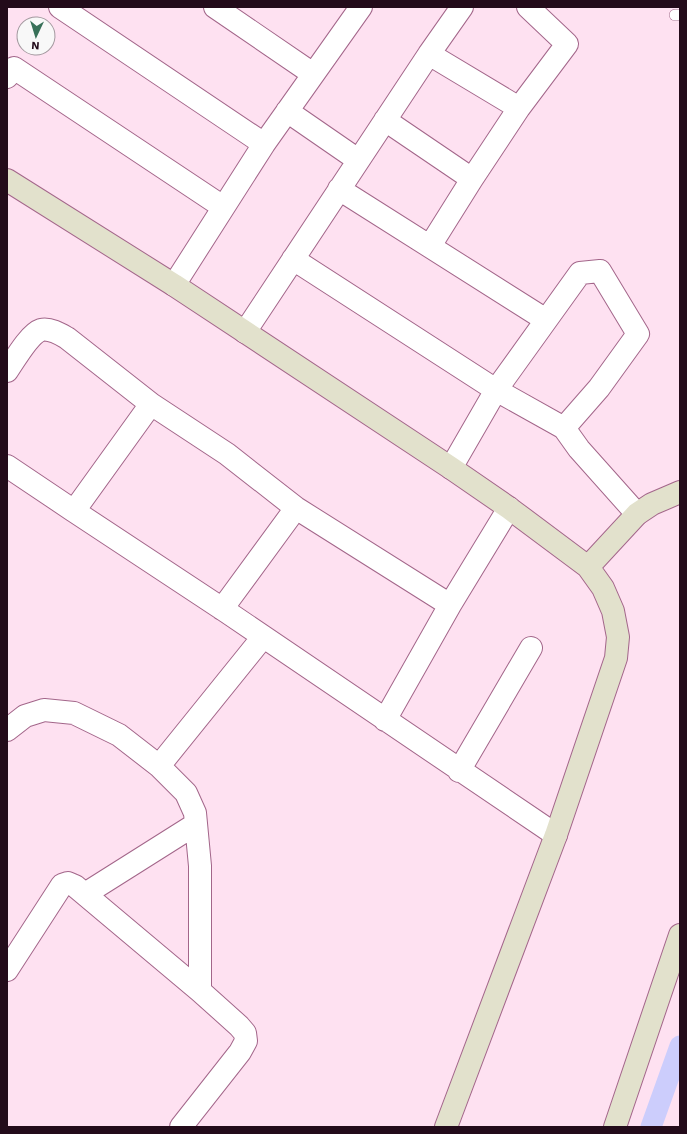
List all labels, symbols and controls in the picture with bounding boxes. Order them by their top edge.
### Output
north arrow [16,16,56,56]
text: N [31,39,40,52]

